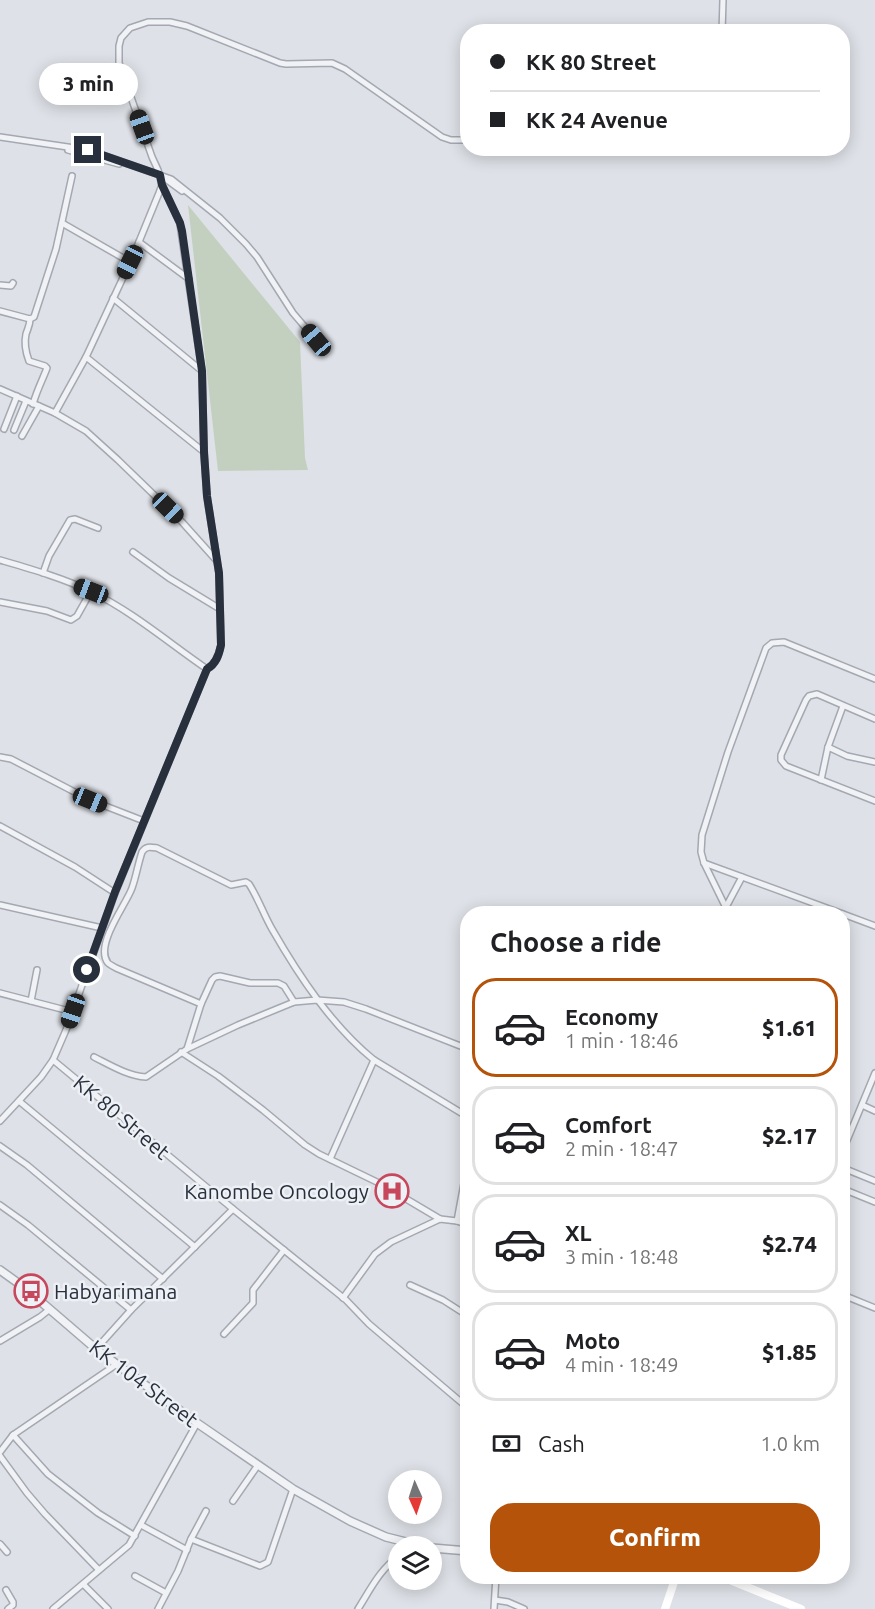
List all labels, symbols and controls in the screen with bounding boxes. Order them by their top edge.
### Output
text: KK 80 Street [526,49,656,74]
callout: 3 min [38,63,138,105]
text: 3 min [63,72,114,95]
car [127,107,157,147]
text: KK 24 Avenue [526,107,668,132]
route end [74,136,101,163]
car [114,242,146,282]
car [298,320,334,360]
car [149,489,187,527]
car [71,576,111,606]
car [70,785,110,815]
text: Choose a ride [490,927,662,957]
route start [73,956,100,983]
car [59,991,87,1031]
icon: car [493,1001,547,1055]
text: Economy [565,1004,658,1029]
text: $1.61 [762,1015,817,1040]
text: 1 min · 18:46 [565,1029,679,1052]
street label: KK 80 Street [69,1070,175,1164]
icon: car [493,1109,547,1163]
text: Comfort [565,1112,652,1137]
text: $2.17 [762,1123,817,1148]
text: 2 min · 18:47 [565,1137,679,1160]
hospital icon: Kanombe Oncology [374,1173,410,1209]
place label: Kanombe Oncology [184,1179,369,1203]
icon: car [493,1217,547,1271]
text: XL [565,1220,592,1245]
text: $2.74 [762,1231,817,1256]
text: 3 min · 18:48 [565,1245,679,1268]
bus stop icon: Habyarimana [13,1273,49,1309]
place label: Habyarimana [54,1279,177,1303]
icon: car [493,1325,547,1379]
text: Moto [565,1328,620,1353]
street label: KK 104 Street [85,1334,203,1432]
text: $1.85 [762,1339,817,1364]
text: 4 min · 18:49 [565,1353,679,1376]
icon: cash [490,1427,523,1460]
text: Cash [538,1431,585,1456]
text: 1.0 km [761,1432,820,1455]
north arrow [388,1470,442,1524]
map controls [388,1470,442,1590]
button: Confirm [490,1503,820,1572]
button: layers [388,1536,442,1590]

